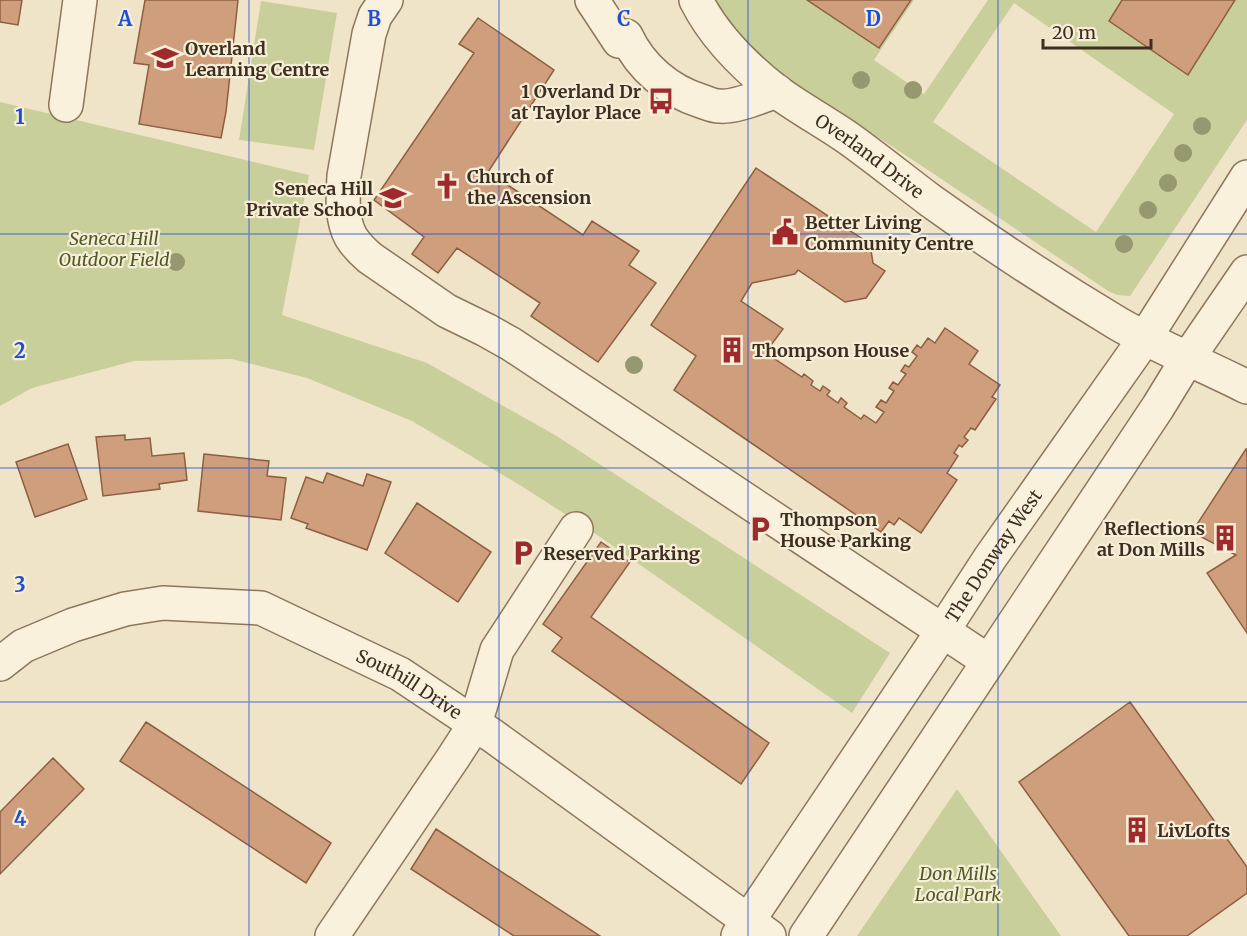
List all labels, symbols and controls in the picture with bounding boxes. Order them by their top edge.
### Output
text: A [117,6,133,31]
text: B [367,6,381,31]
text: C [617,6,631,31]
text: D [865,6,881,31]
scale bar [1043,12,1151,50]
text: 20 m [1052,21,1096,44]
place label: Overland Learning Centre [185,37,329,81]
school or university icon: Overland Learning Centre [150,43,180,73]
place label: 1 Overland Dr at Taylor Place [511,80,641,124]
bus stop icon: 1 Overland Dr at Taylor Place [646,86,676,116]
text: 1 [15,104,25,129]
street label: Overland Drive [811,108,929,203]
place label: Church of the Ascension [467,165,591,209]
church icon: Church of the Ascension [432,171,462,201]
place label: Seneca Hill Private School [246,177,373,221]
school or university icon: Seneca Hill Private School [378,183,408,213]
place label: Better Living Community Centre [805,211,974,255]
public building icon: Better Living Community Centre [770,217,800,247]
park label: Seneca Hill Outdoor Field [59,227,170,271]
building icon: Thompson House [717,335,747,365]
text: 2 [14,338,26,363]
place label: Thompson House [752,339,909,362]
street label: The Donway West [940,485,1046,627]
place label: Thompson House Parking [780,508,911,552]
parking icon: Thompson House Parking [745,514,775,544]
place label: Reflections at Don Mills [1097,517,1205,561]
building icon: Reflections at Don Mills [1210,523,1240,553]
parking icon: Reserved Parking [508,538,538,568]
place label: Reserved Parking [543,542,700,565]
text: 3 [14,572,26,597]
street label: Southill Drive [353,643,467,724]
text: 4 [14,806,27,831]
building icon: LivLofts [1122,815,1152,845]
place label: LivLofts [1157,819,1230,842]
park label: Don Mills Local Park [915,862,1001,906]

